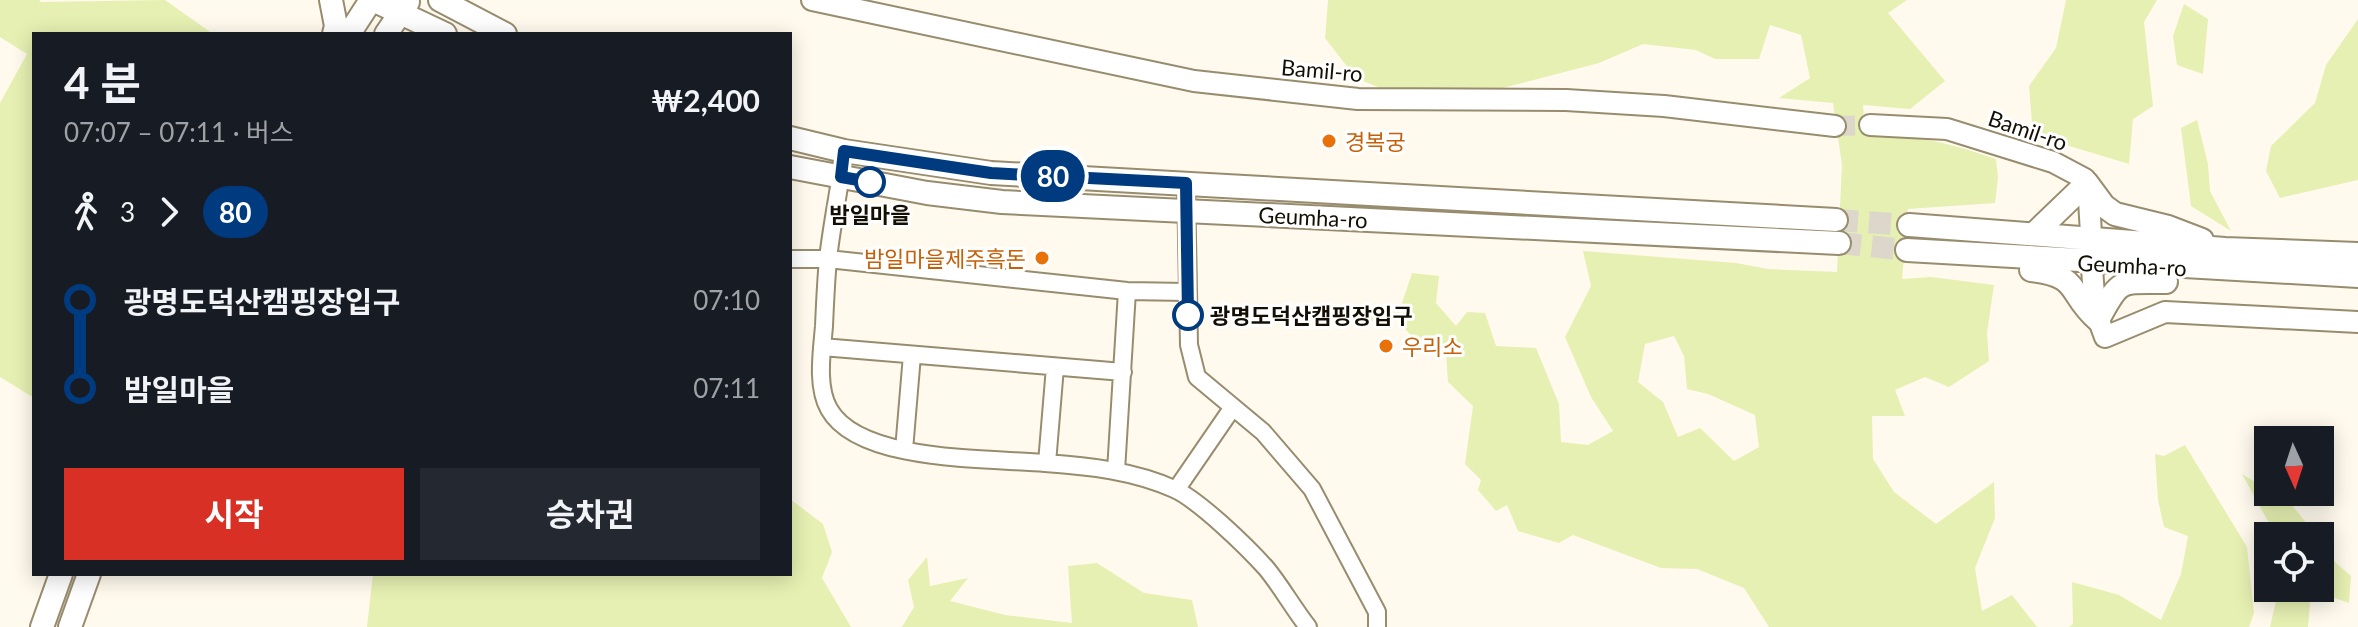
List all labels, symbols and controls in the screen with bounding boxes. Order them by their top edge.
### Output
street label: Bamil-ro [1280,53,1364,87]
text: 4 분 [64,56,141,108]
text: ₩2,400 [651,82,760,118]
street label: Bamil-ro [1985,104,2071,156]
text: 07:07 – 07:11 · 버스 [64,116,294,148]
place label: 경복궁 [1345,128,1406,155]
marker: 경복궁 [1320,132,1338,150]
line badge: 80 [1017,150,1089,202]
text: 80 [1037,159,1069,193]
marker: 밤일마을 [855,167,885,197]
icon: walk [64,190,108,234]
icon: forward [147,190,191,234]
text: 80 [219,195,252,229]
text: 3 [120,196,135,228]
place label: 밤일마을 [830,201,910,228]
street label: Geumha-ro [1258,201,1368,233]
place label: 밤일마을제주흑돈 [864,245,1026,272]
marker: 밤일마을제주흑돈 [1033,249,1051,267]
street label: Geumha-ro [2077,249,2187,281]
text: 광명도덕산캠핑장입구 [124,283,400,319]
text: 07:10 [693,284,760,316]
marker: 광명도덕산캠핑장입구 [1173,300,1203,330]
place label: 광명도덕산캠핑장입구 [1210,302,1412,329]
place label: 우리소 [1402,333,1463,360]
marker: 우리소 [1377,337,1395,355]
text: 밤일마을 [124,371,234,407]
text: 07:11 [693,372,760,404]
north arrow [2254,426,2334,506]
map controls [2254,426,2334,602]
button: 시작 [64,468,404,560]
button: 승차권 [420,468,760,560]
button: locate [2254,522,2334,602]

